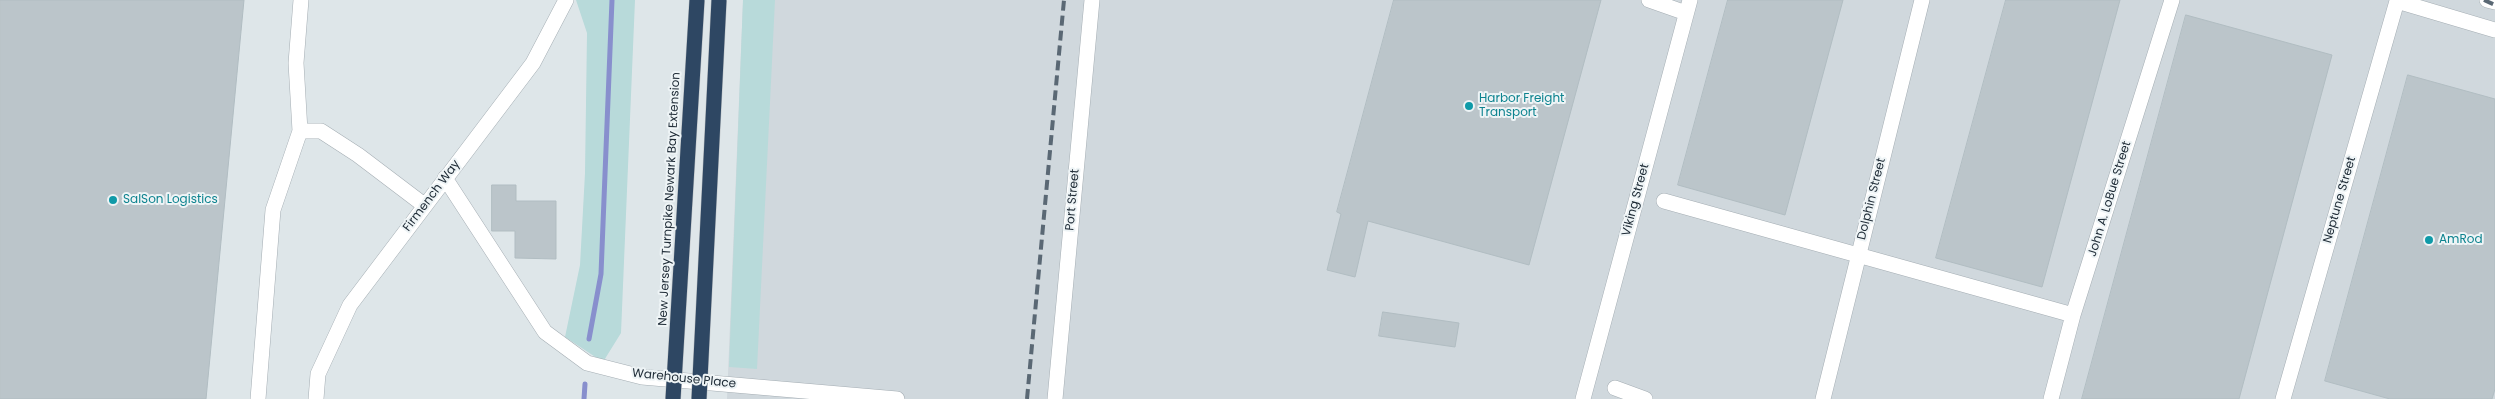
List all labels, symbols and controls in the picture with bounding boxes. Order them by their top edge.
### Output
street label: New Jersey Turnpike Newark Bay Extension [656,72,684,326]
place label: Harbor Freight Transport [1479,92,1564,120]
marker: Harbor Freight Transport [1463,100,1475,112]
street label: John A. LoBue Street [2086,139,2134,259]
street label: Neptune Street [2321,155,2359,245]
street label: Firmench Way [400,157,464,235]
street label: Dolphin Street [1855,157,1889,241]
street label: Viking Street [1619,162,1653,238]
street label: Port Street [1063,169,1083,231]
place label: SalSon Logistics [123,193,218,207]
marker: SalSon Logistics [107,194,119,206]
place label: AmRod [2439,233,2483,247]
marker: AmRod [2423,234,2435,246]
street label: Warehouse Place [631,366,737,392]

